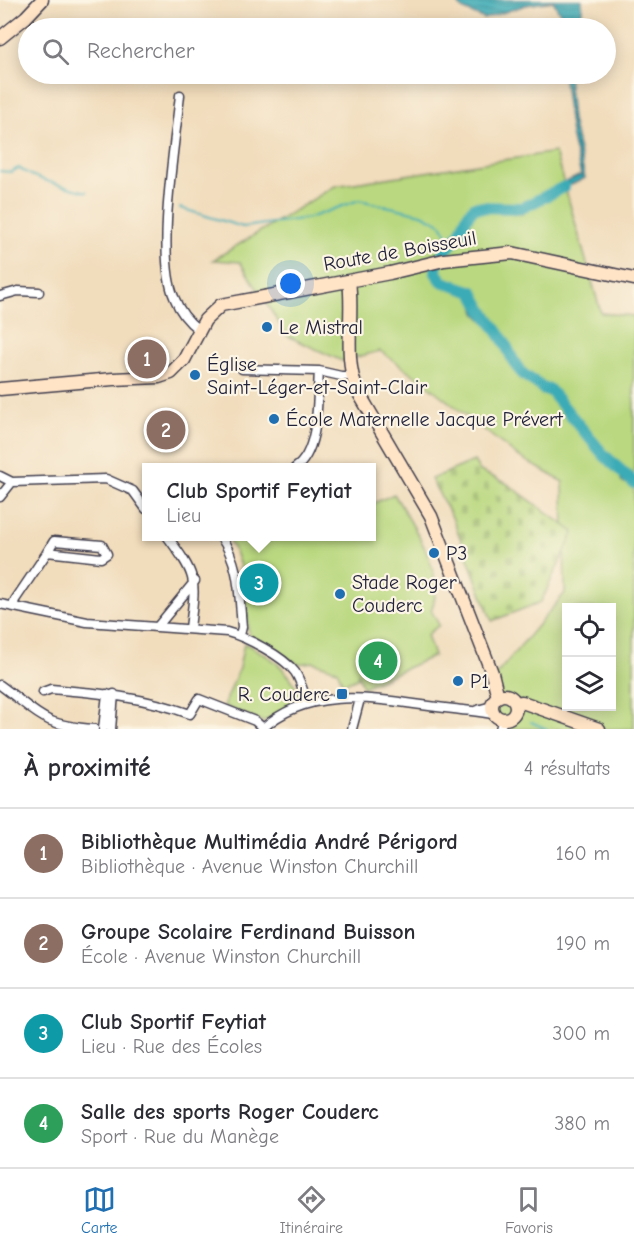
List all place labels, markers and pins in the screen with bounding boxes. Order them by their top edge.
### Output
place label: Le Mistral [279,316,363,339]
marker: Le Mistral [260,320,274,334]
pin: 1 [128,336,166,382]
place label: Église Saint-Léger-et-Saint-Clair [207,353,427,399]
marker: Église Saint-Léger-et-Saint-Clair [188,368,202,382]
pin: 2 [146,408,186,452]
place label: École Maternelle Jacque Prévert [286,408,564,431]
marker: École Maternelle Jacque Prévert [267,412,281,426]
place label: P3 [446,542,467,565]
marker: P3 [427,546,441,560]
pin: 3 [240,560,278,606]
place label: Stade Roger Couderc [352,571,457,617]
marker: Stade Roger Couderc [333,587,347,601]
pin: 4 [358,638,398,684]
place label: P1 [470,670,489,693]
marker: P1 [451,674,465,688]
place label: R. Couderc [238,683,330,706]
marker: R. Couderc [335,687,349,701]

